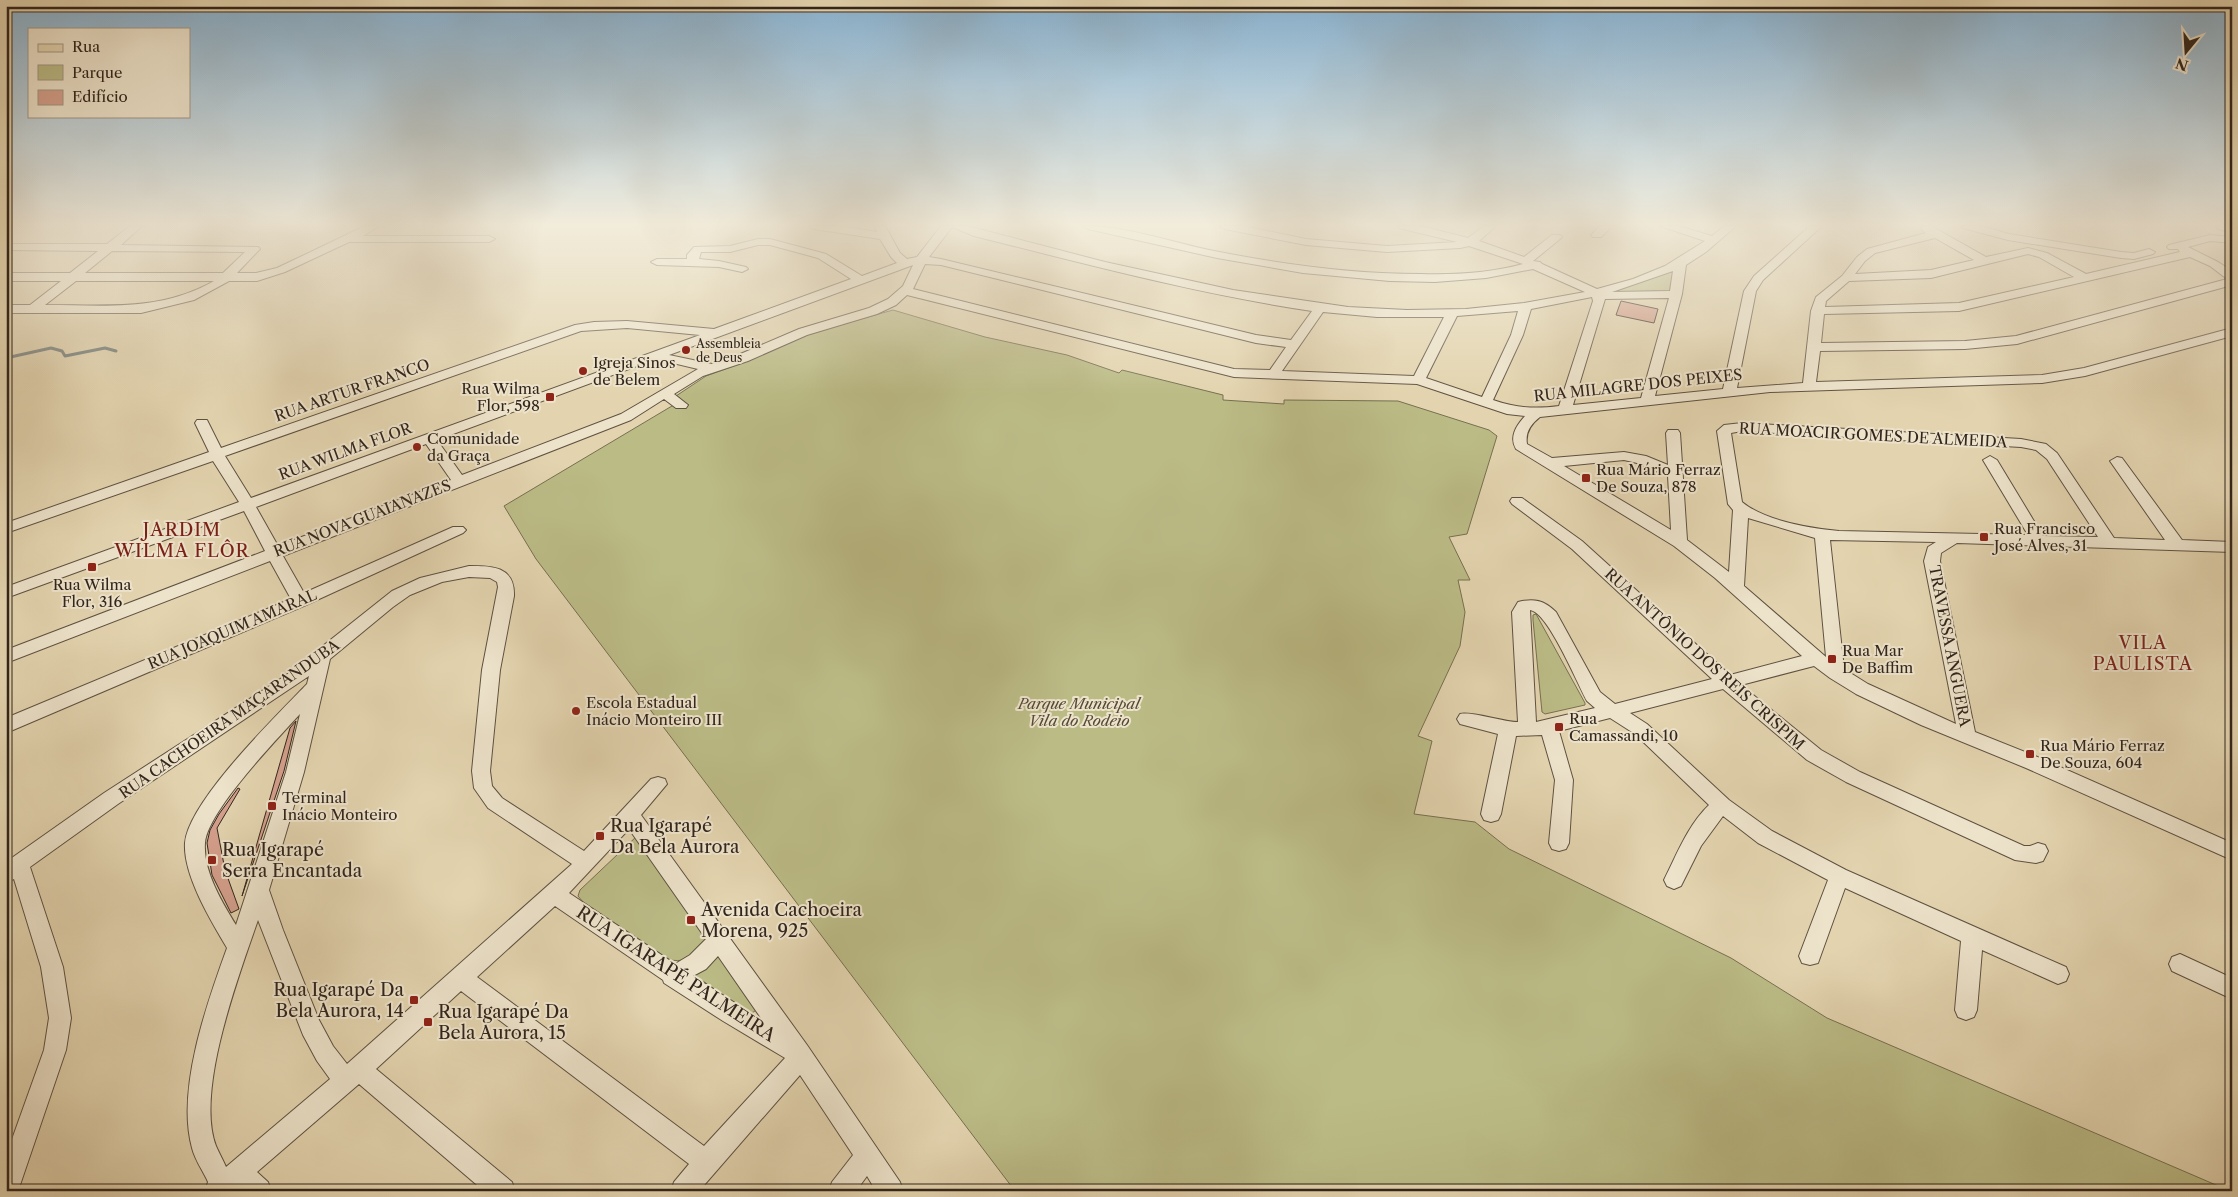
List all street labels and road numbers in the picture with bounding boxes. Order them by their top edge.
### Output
street label: RUA ARTUR FRANCO [272,355,432,425]
street label: RUA MILAGRE DOS PEIXES [1533,365,1743,405]
street label: RUA WILMA FLOR [276,418,415,484]
street label: RUA MOACIR GOMES DE ALMEIDA [1738,418,2009,452]
street label: RUA NOVA GUAIANAZES [270,475,454,561]
street label: RUA ANTÔNIO DOS REIS CRISPIM [1601,564,1809,754]
street label: TRAVESSA ANGUERA [1925,564,1975,729]
street label: RUA JOAQUIM AMARAL [145,585,320,673]
street label: RUA CACHOEIRA MAÇARANDUBA [115,635,343,803]
street label: RUA IGARAPÉ PALMEIRA [572,900,781,1047]

